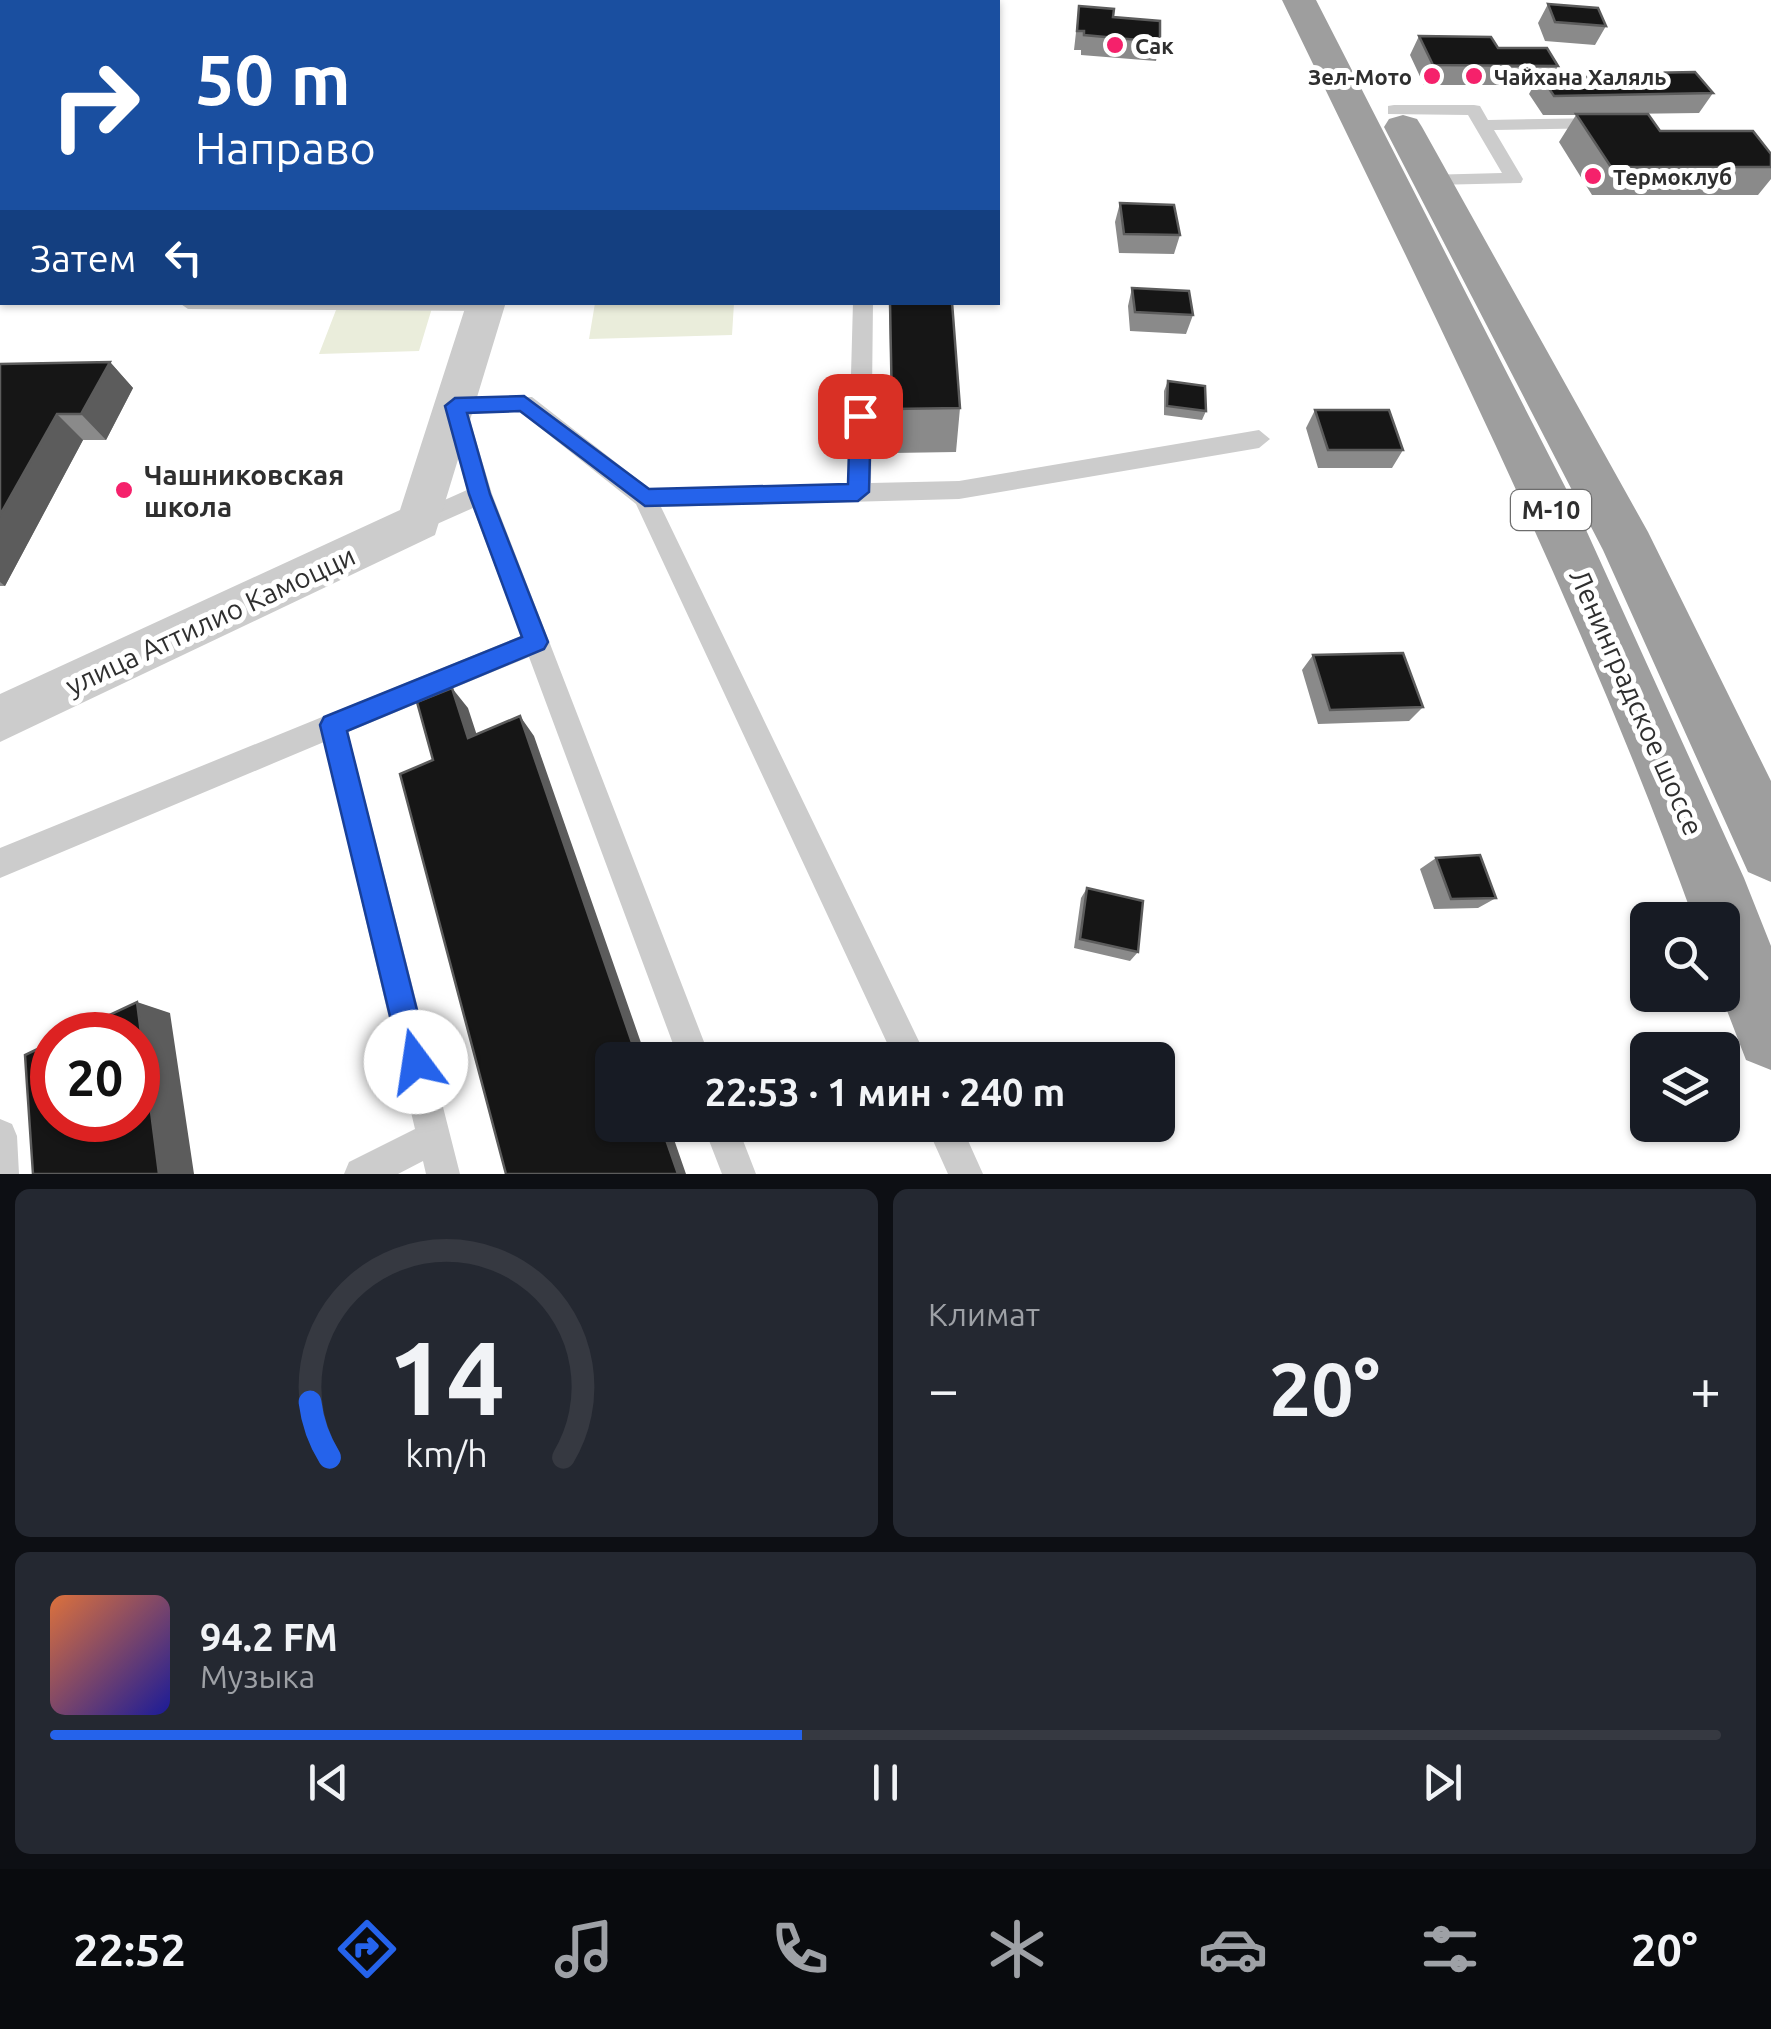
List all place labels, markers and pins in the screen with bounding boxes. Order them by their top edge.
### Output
place label: Сак [1135,33,1174,58]
marker: Сак [1104,34,1126,56]
place label: Зел-Мото [1308,64,1412,89]
place label: Чайхана Халяль [1494,64,1666,89]
marker: Зел-Мото [1421,65,1443,87]
marker: Чайхана Халяль [1463,65,1485,87]
place label: Термоклуб [1613,164,1732,189]
marker: Термоклуб [1582,165,1604,187]
pin [818,374,903,459]
place label: Чашниковская школа [144,459,344,522]
marker: Чашниковская школа [113,479,135,501]

